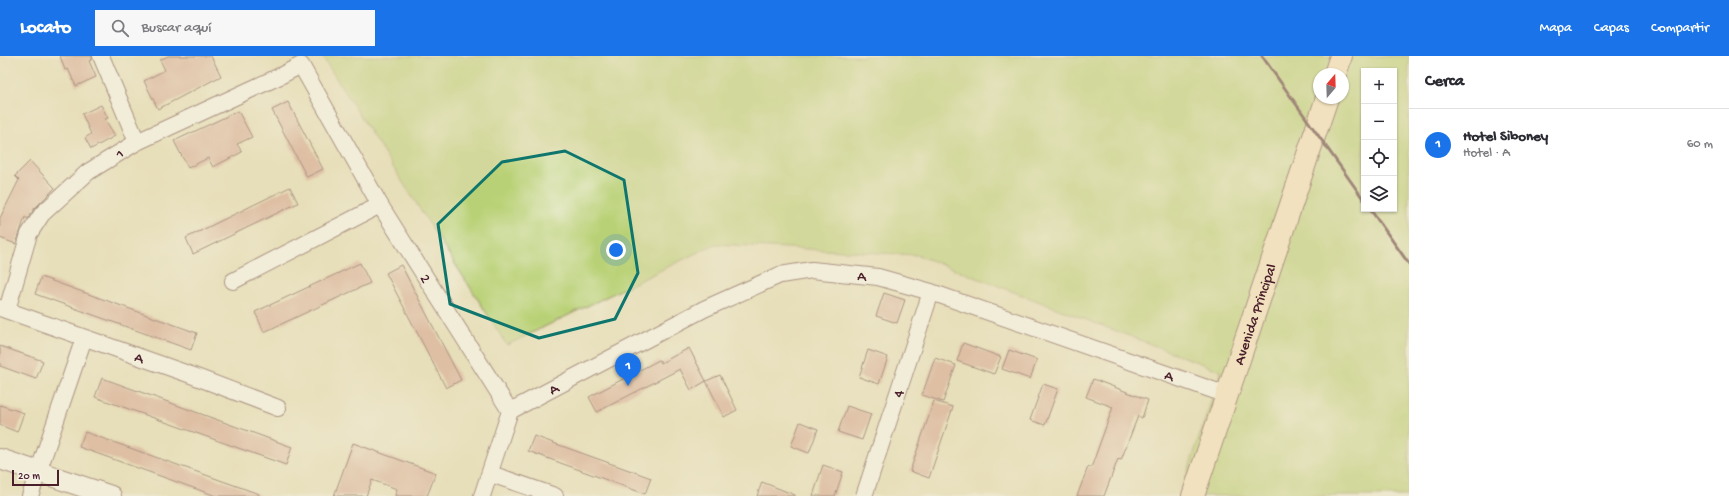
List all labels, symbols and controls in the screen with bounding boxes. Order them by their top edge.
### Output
search box [95,10,375,46]
text: Locato [20,17,71,40]
icon: search [109,17,131,39]
text: Buscar aquí [141,19,212,37]
text: Mapa [1540,20,1572,37]
text: Capas [1594,20,1629,37]
text: Compartir [1651,20,1709,37]
north arrow [1313,68,1349,104]
map controls [1361,68,1397,212]
button: + [1361,68,1397,104]
text: Cerca [1425,72,1464,92]
button: − [1361,104,1397,140]
text: Hotel Siboney [1463,128,1548,146]
text: 1 [1435,137,1441,152]
text: 60 m [1687,137,1713,152]
button: locate [1361,140,1397,176]
street label: 1 [112,145,128,164]
text: Hotel · A [1463,146,1510,161]
button: layers [1361,176,1397,212]
your location [606,240,626,260]
street label: Avenida Principal [1231,262,1282,368]
street label: A [856,268,868,287]
street label: 2 [415,271,434,287]
street label: A [132,349,147,369]
pin: 1 [615,353,641,386]
street label: A [1162,367,1177,387]
street label: A [546,379,563,400]
street label: 4 [890,388,909,400]
scale bar [12,468,59,487]
text: 20 m [18,471,40,483]

